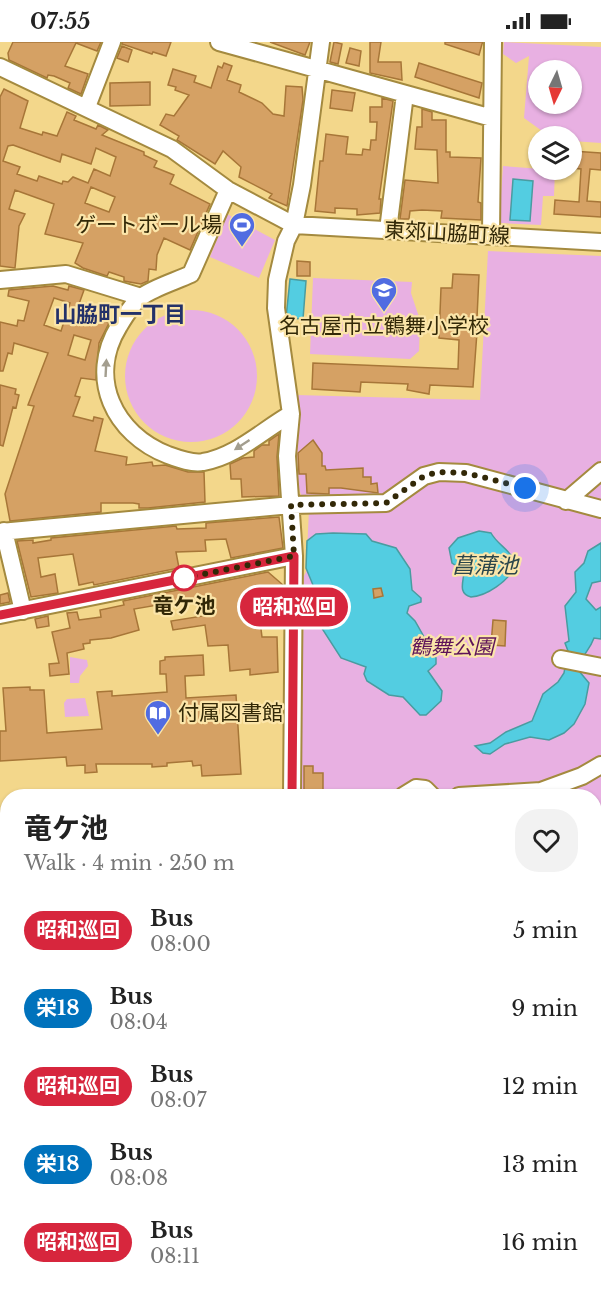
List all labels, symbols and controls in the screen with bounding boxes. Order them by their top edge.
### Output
text: 07:55 [30,8,90,35]
north arrow [528,60,582,114]
map controls [528,60,582,180]
button: layers [528,126,582,180]
sports icon: ゲートボール場 [227,210,257,248]
place label: ゲートボール場 [75,212,222,238]
street label: 東郊山脇町線 [383,217,511,249]
school or university icon: 名古屋市立鶴舞小学校 [369,275,399,313]
district label: 山脇町一丁目 [54,301,186,328]
place label: 名古屋市立鶴舞小学校 [279,313,489,339]
one-way arrow [101,358,110,377]
one-way arrow [234,439,250,451]
your location [510,473,540,503]
water label: 菖蒲池 [452,552,520,579]
marker: 竜ケ池 [171,565,197,591]
line badge: 昭和巡回 [252,588,336,626]
place label: 竜ケ池 [153,593,216,619]
text: 昭和巡回 [252,594,336,620]
park label: 鶴舞公園 [410,634,497,660]
library icon: 付属図書館 [143,698,173,736]
place label: 付属図書館 [178,700,283,726]
button: heart [515,809,578,872]
text: 竜ケ池 [24,811,108,846]
text: Walk · 4 min · 250 m [24,851,234,875]
text: Bus [150,905,193,932]
text: 昭和巡回 [36,917,120,943]
text: 5 min [513,917,578,944]
text: 08:00 [150,932,211,956]
text: Bus [110,983,153,1010]
text: 栄18 [36,995,80,1021]
text: 9 min [511,995,578,1022]
text: 08:04 [110,1010,168,1034]
text: Bus [150,1061,193,1088]
text: 昭和巡回 [36,1073,120,1099]
text: 12 min [502,1073,578,1100]
text: 08:07 [150,1088,206,1112]
text: Bus [110,1139,153,1166]
text: 栄18 [36,1151,80,1177]
text: 13 min [502,1151,578,1178]
text: 08:08 [110,1166,168,1190]
text: Bus [150,1217,193,1244]
text: 昭和巡回 [36,1229,120,1255]
text: 16 min [501,1229,578,1256]
text: 08:11 [150,1244,200,1268]

